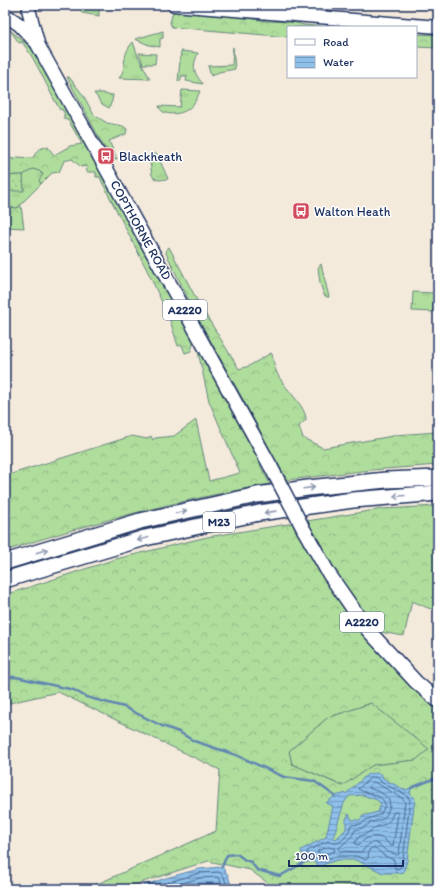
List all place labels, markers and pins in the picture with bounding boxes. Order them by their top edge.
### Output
bus stop icon: Blackheath [96,146,116,166]
place label: Blackheath [119,149,182,164]
bus stop icon: Walton Heath [291,201,311,221]
place label: Walton Heath [314,204,391,219]

